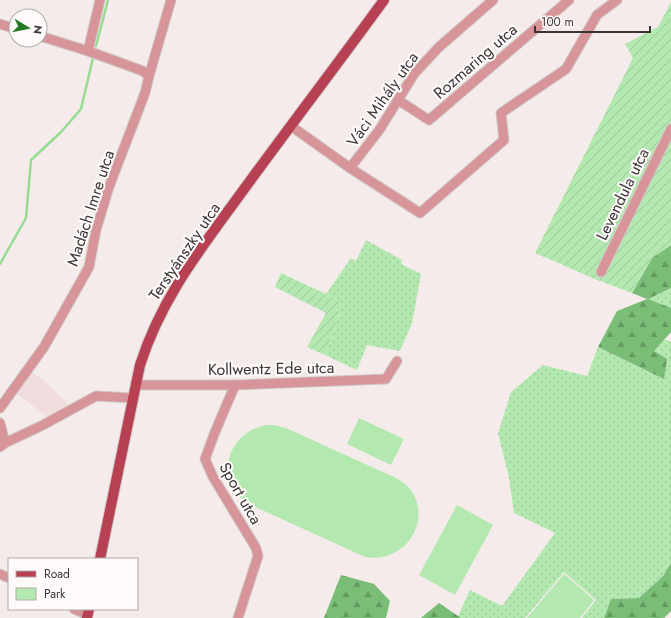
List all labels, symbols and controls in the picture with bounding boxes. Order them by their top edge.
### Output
north arrow [8,8,48,48]
scale bar [535,8,650,34]
text: 100 m [541,13,574,31]
street label: Rozmaring utca [428,18,522,104]
text: N [29,24,46,35]
street label: Váci Mihály utca [341,47,424,151]
street label: Levendula utca [590,144,655,244]
street label: Madách Imre utca [61,147,120,269]
street label: Terstyánszky utca [143,198,226,305]
street label: Kollwentz Ede utca [208,356,334,381]
street label: Sport utca [214,458,268,529]
legend [8,558,138,610]
text: Road [44,565,70,583]
text: Park [44,585,66,603]

